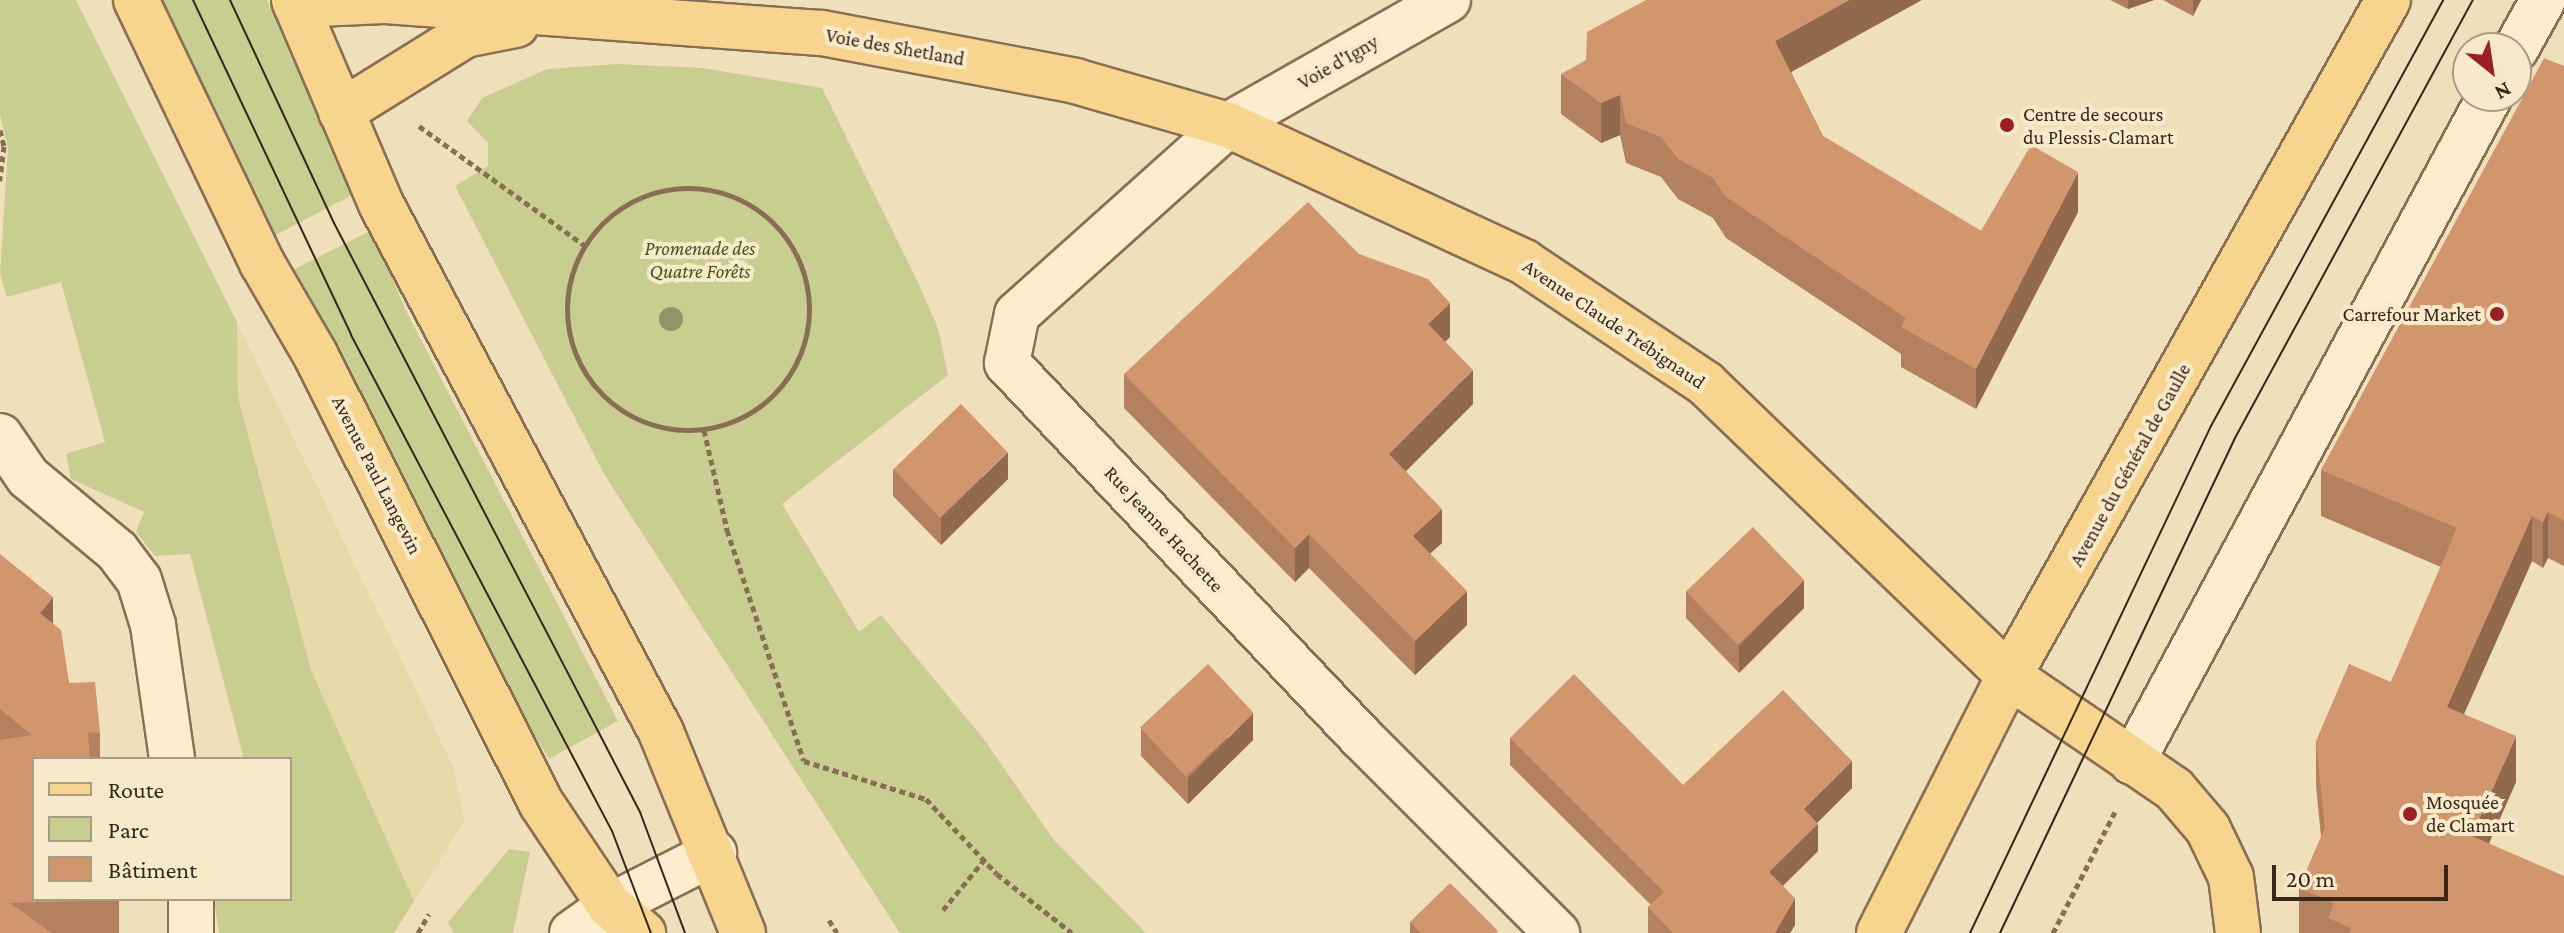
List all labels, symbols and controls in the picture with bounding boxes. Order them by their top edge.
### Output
street label: Voie des Shetland [824,23,966,71]
street label: Voie d'Igny [1293,29,1383,95]
north arrow [2452,32,2532,112]
text: N [2491,77,2516,106]
place label: Centre de secours du Plessis-Clamart [2023,102,2174,149]
marker: Centre de secours du Plessis-Clamart [1998,116,2016,134]
park label: Promenade des Quatre Forêts [645,236,755,283]
street label: Avenue Claude Trébignaud [1518,254,1710,394]
place label: Carrefour Market [2343,302,2481,326]
marker: Carrefour Market [2488,305,2506,323]
street label: Avenue du Général de Gaulle [2064,359,2196,571]
street label: Avenue Paul Langevin [327,392,427,558]
street label: Rue Jeanne Hachette [1099,461,1229,597]
legend [32,757,292,901]
text: Route [108,776,164,803]
place label: Mosquée de Clamart [2426,790,2514,837]
marker: Mosquée de Clamart [2401,805,2419,823]
text: Parc [108,816,149,843]
scale bar [2276,849,2452,899]
text: Bâtiment [108,856,197,883]
text: 20 m [2286,865,2335,892]

